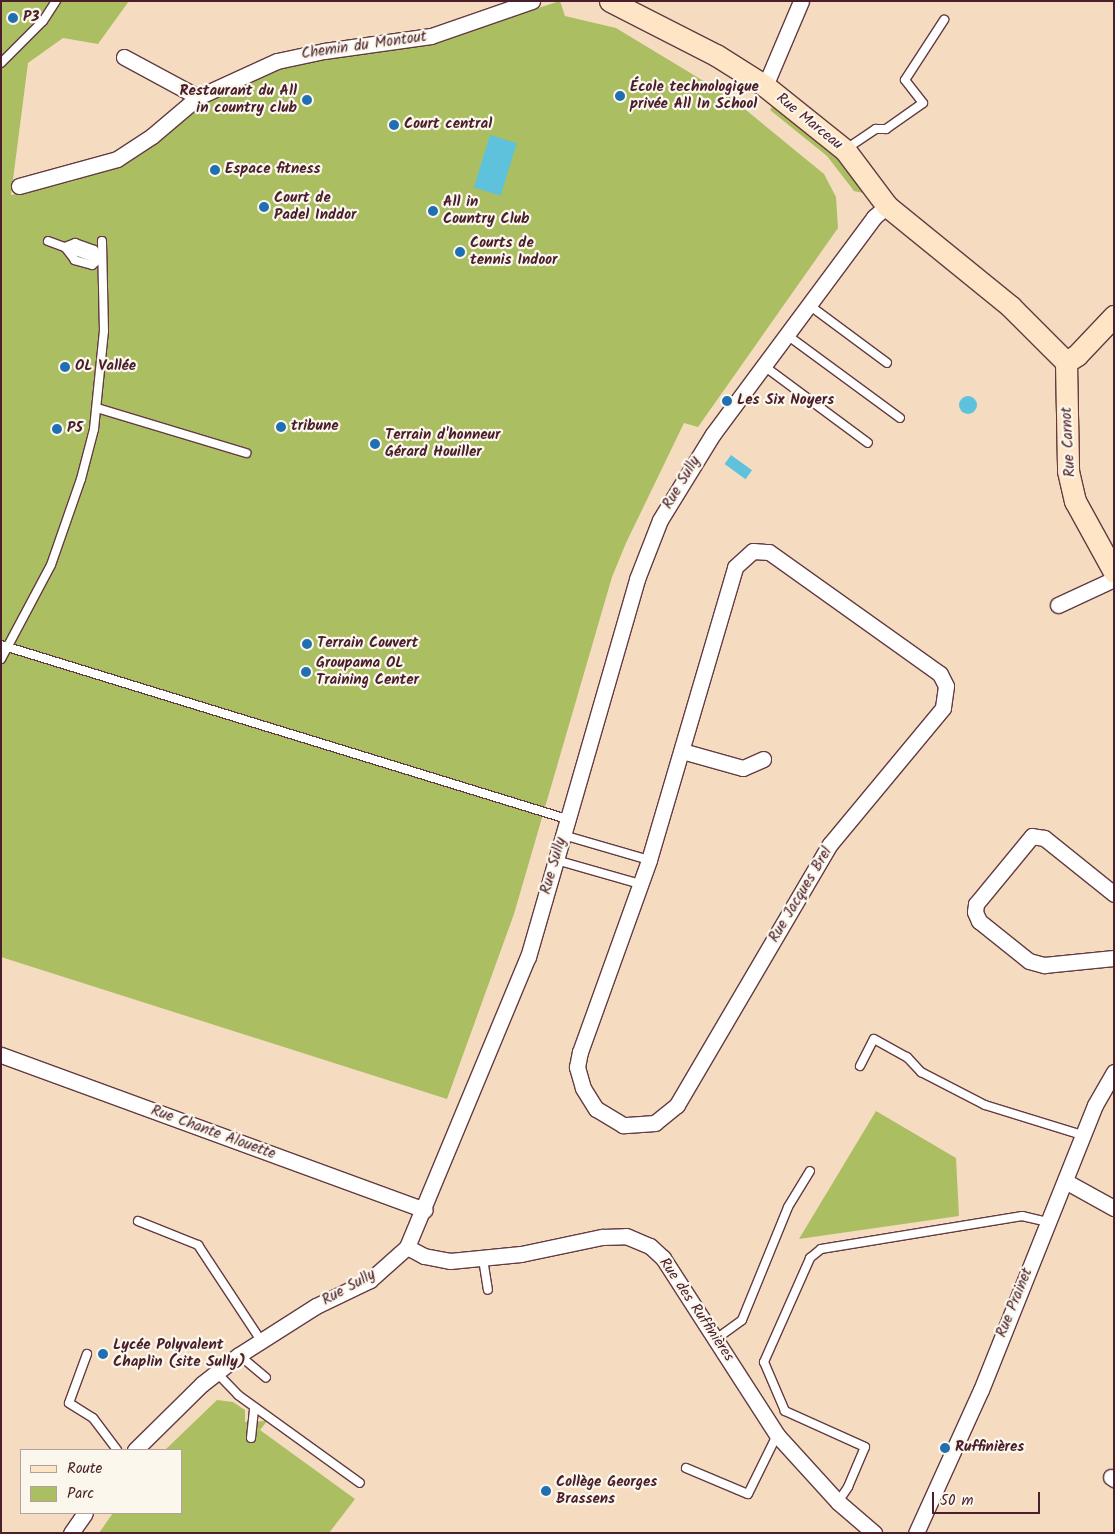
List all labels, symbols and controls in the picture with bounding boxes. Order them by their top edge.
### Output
place label: P3 [23,9,39,27]
marker: P3 [7,12,19,24]
street label: Chemin du Montout [300,28,428,64]
place label: École technologique privée All In School [630,78,759,113]
place label: Restaurant du All in country club [179,82,297,117]
marker: École technologique privée All In School [614,90,626,102]
street label: Rue Marceau [772,90,846,154]
marker: Restaurant du All in country club [301,94,313,106]
place label: Court central [404,116,492,134]
marker: Court central [388,119,400,131]
place label: Espace fitness [225,161,321,179]
marker: Espace fitness [209,164,221,176]
place label: Court de Padel Inddor [274,189,356,224]
place label: All in Country Club [443,193,530,228]
marker: Court de Padel Inddor [258,201,270,213]
marker: All in Country Club [427,205,439,217]
place label: Courts de tennis Indoor [470,234,558,269]
marker: Courts de tennis Indoor [454,246,466,258]
place label: OL Vallée [75,358,136,376]
marker: OL Vallée [59,361,71,373]
place label: Les Six Noyers [737,392,834,410]
marker: Les Six Noyers [721,395,733,407]
street label: Rue Carnot [1058,406,1080,478]
place label: tribune [291,418,339,436]
place label: P5 [67,420,83,438]
marker: tribune [275,421,287,433]
marker: P5 [51,423,63,435]
place label: Terrain d'honneur Gérard Houiller [385,426,500,461]
marker: Terrain d'honneur Gérard Houiller [369,438,381,450]
street label: Rue Sully [659,453,705,513]
place label: Terrain Couvert [317,635,418,653]
marker: Terrain Couvert [301,638,313,650]
place label: Groupama OL Training Center [316,654,419,689]
marker: Groupama OL Training Center [300,666,312,678]
street label: Rue Sully [537,835,571,897]
street label: Rue Jacques Brel [766,844,836,946]
street label: Rue Chante Alouette [148,1102,278,1164]
street label: Rue des Ruffinières [655,1255,737,1365]
street label: Rue Sully [319,1266,379,1310]
street label: Rue Prainet [993,1266,1037,1340]
place label: Lycée Polyvalent Chaplin (site Sully) [113,1336,246,1371]
marker: Lycée Polyvalent Chaplin (site Sully) [97,1348,109,1360]
place label: Ruffinières [955,1439,1024,1457]
marker: Ruffinières [939,1442,951,1454]
legend [20,1449,182,1514]
text: Route [67,1457,102,1481]
place label: Collège Georges Brassens [556,1473,657,1508]
text: Parc [67,1482,94,1506]
scale bar [935,1482,1042,1514]
marker: Collège Georges Brassens [540,1485,552,1497]
text: 50 m [940,1489,974,1513]

